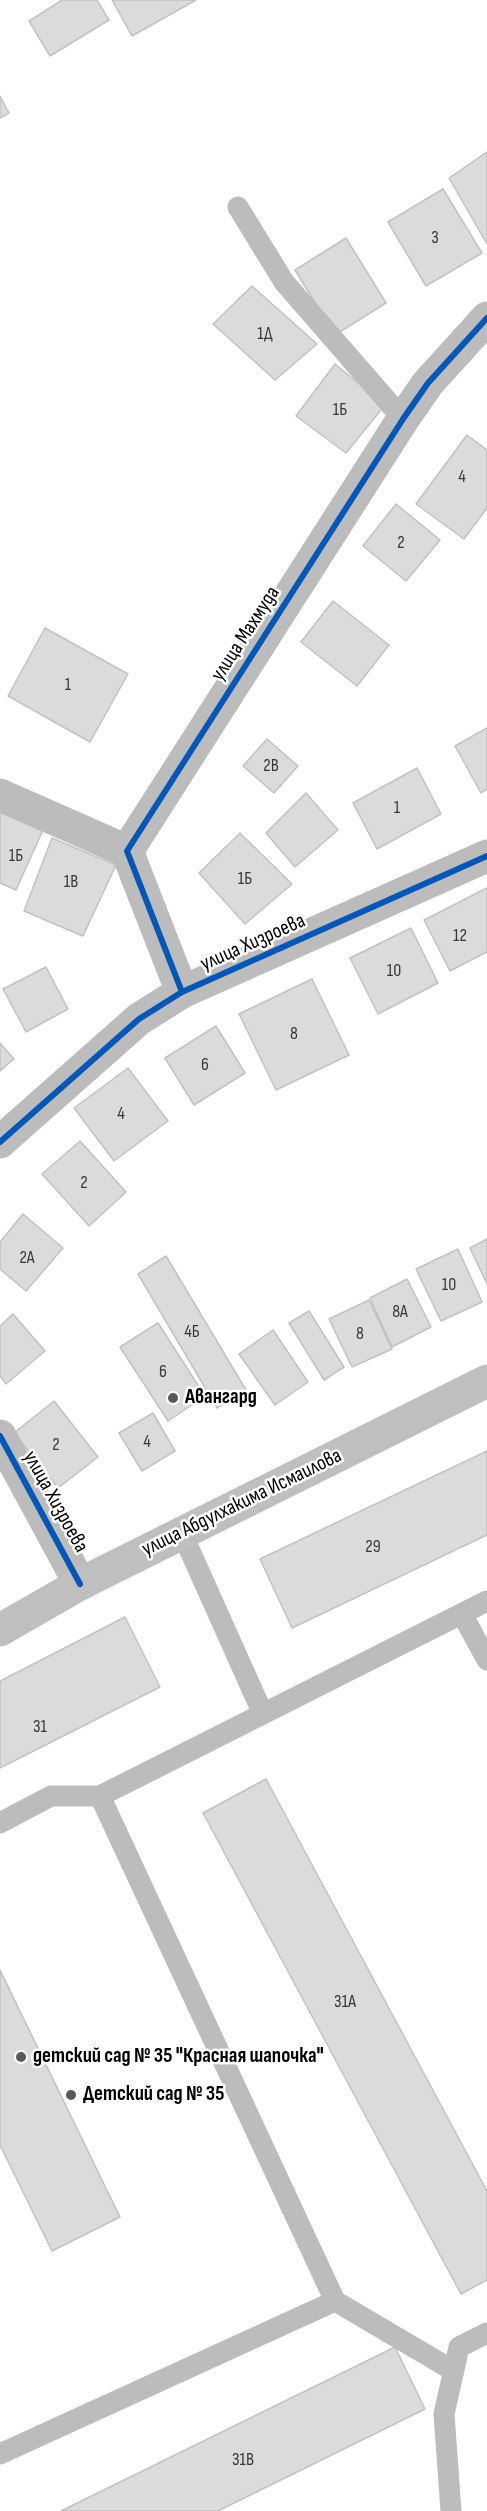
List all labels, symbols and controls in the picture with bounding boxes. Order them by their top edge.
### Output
house number: 3 [431,227,439,249]
house number: 1Д [257,323,273,345]
house number: 1Б [333,399,347,421]
house number: 4 [458,466,466,488]
house number: 2 [397,532,405,554]
street label: улица Махмуда [206,582,286,686]
house number: 1 [65,674,71,696]
house number: 2В [263,755,279,777]
house number: 1 [394,797,400,819]
house number: 1Б [9,845,23,867]
house number: 1Б [238,868,252,890]
house number: 1В [64,871,78,893]
street label: улица Хизроева [197,909,309,977]
house number: 12 [453,925,467,947]
house number: 10 [387,960,401,982]
house number: 8 [290,1023,298,1045]
house number: 6 [201,1054,209,1076]
house number: 4 [117,1103,125,1125]
house number: 2 [80,1172,88,1194]
house number: 2А [19,1247,35,1269]
house number: 10 [442,1274,456,1296]
house number: 8А [392,1301,408,1323]
house number: 4Б [184,1321,200,1343]
house number: 8 [356,1323,364,1345]
house number: 6 [159,1361,167,1383]
place label: Авангард [185,1385,257,1411]
marker: Авангард [166,1391,180,1405]
house number: 4 [143,1431,151,1453]
house number: 2 [52,1434,60,1456]
street label: улица Абдулхакима Исмаилова [138,1444,346,1562]
street label: улица Хизроева [17,1447,93,1557]
house number: 29 [365,1536,381,1558]
house number: 31 [33,1716,47,1738]
house number: 31А [334,1991,356,2013]
place label: детский сад № 35 "Красная шапочка" [33,2044,324,2070]
marker: детский сад № 35 "Красная шапочка" [14,2050,28,2064]
place label: Детский сад № 35 [83,2082,224,2108]
marker: Детский сад № 35 [64,2088,78,2102]
house number: 31В [232,2449,254,2471]

